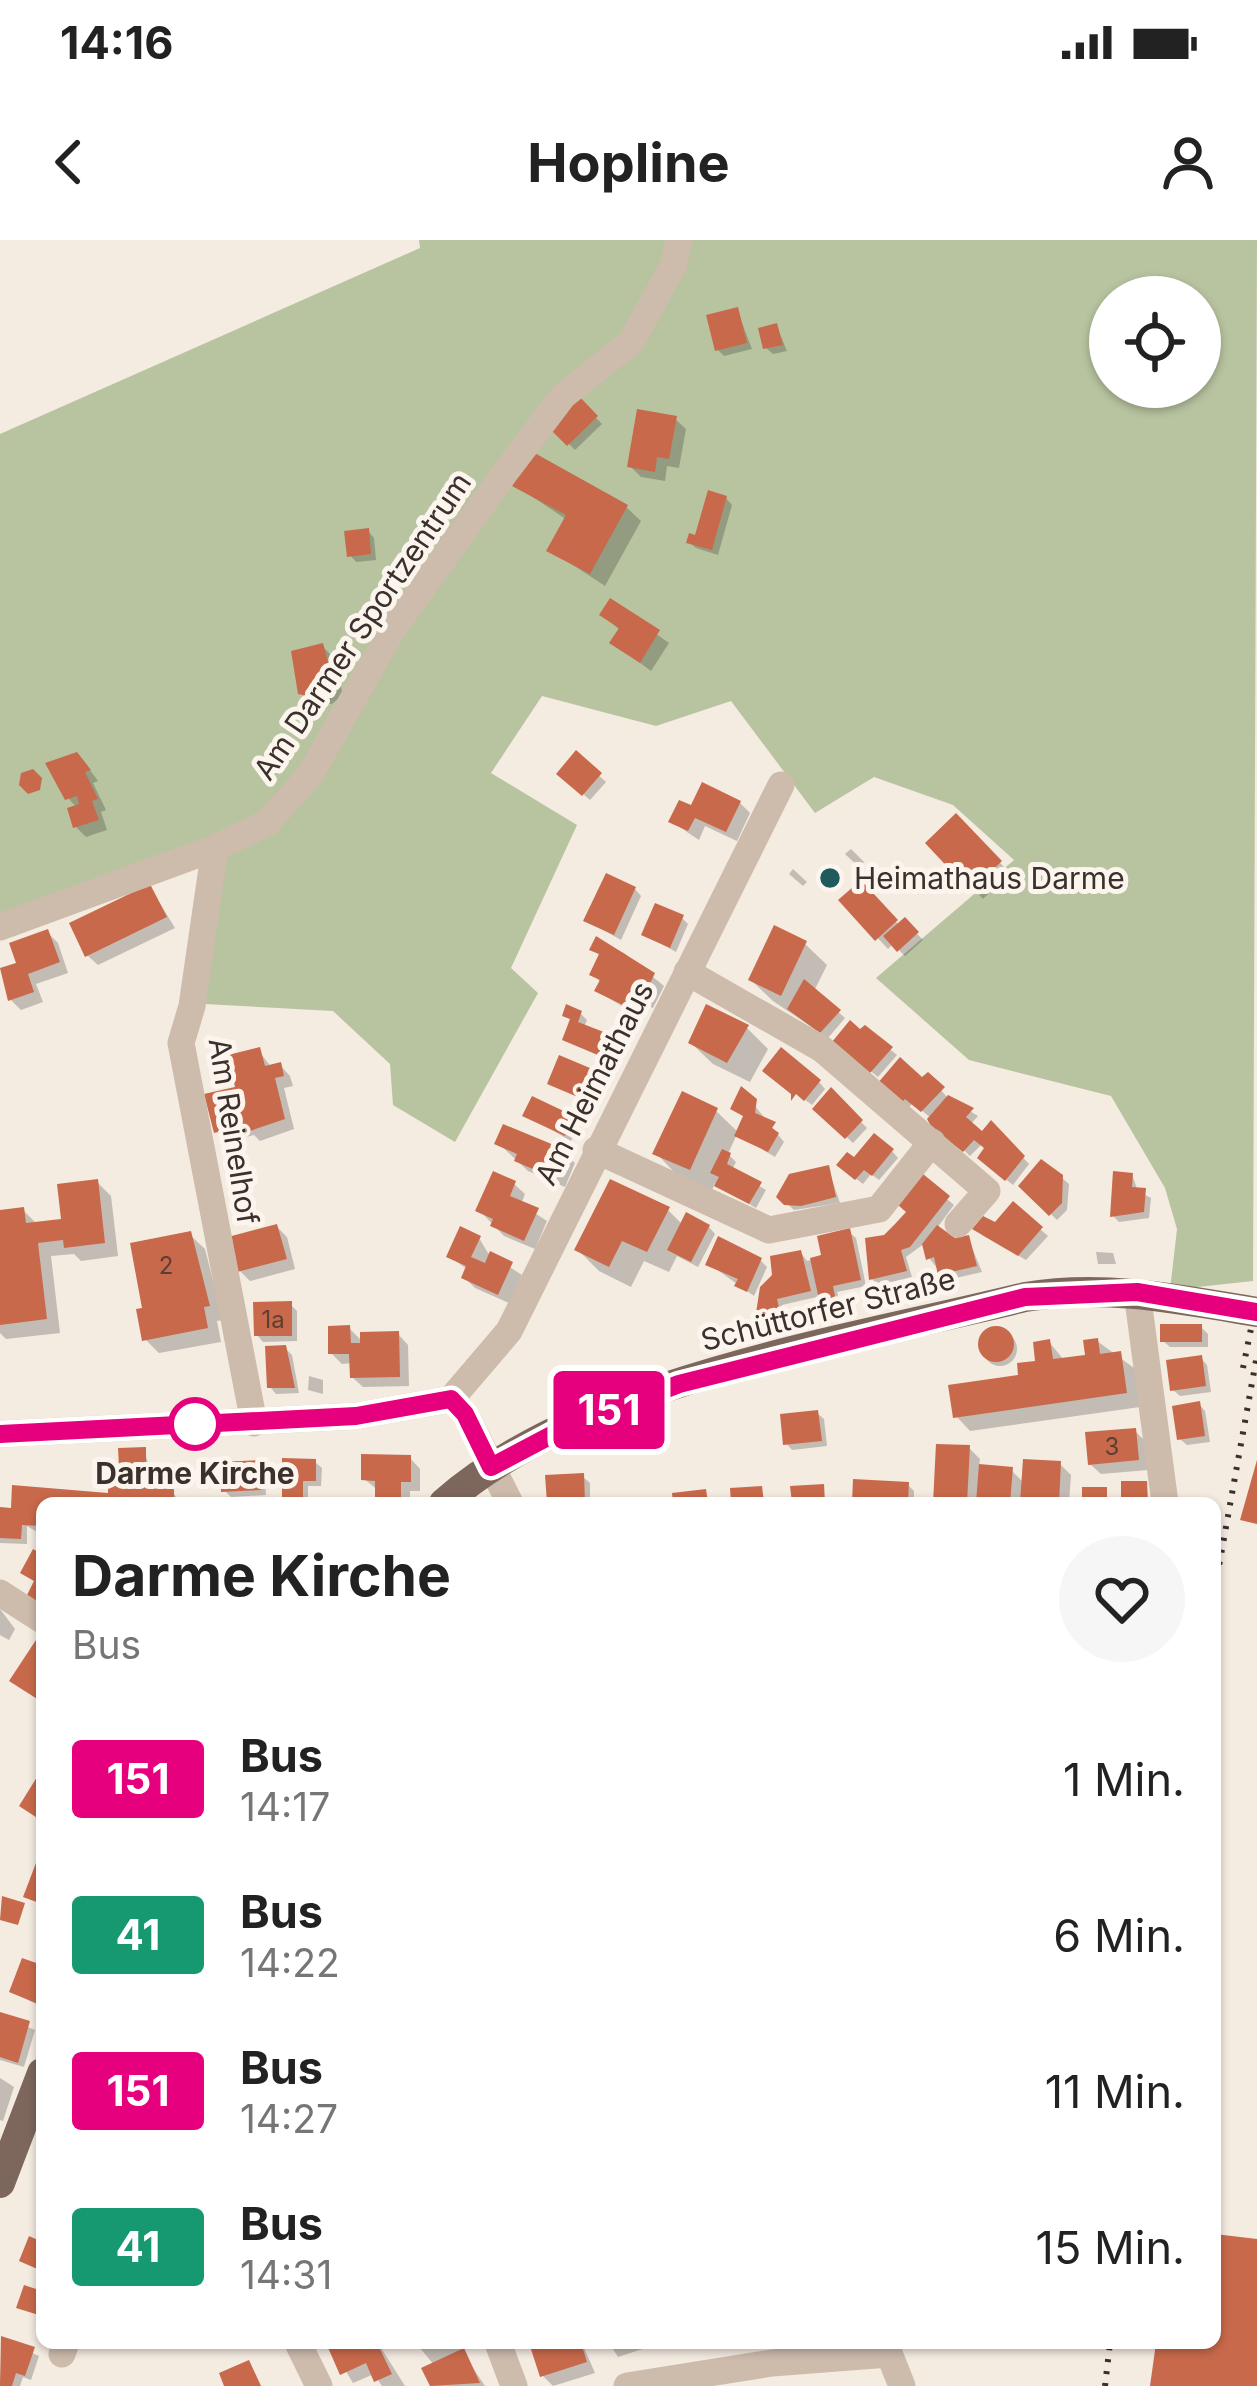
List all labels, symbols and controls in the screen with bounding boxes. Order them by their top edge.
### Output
text: 14:16 [60,15,174,70]
icon: back [36,129,102,195]
icon: person [1155,129,1221,195]
text: Hopline [527,130,730,195]
map controls [1089,276,1221,408]
button: locate [1089,276,1221,408]
street label: Am Darmer Sportzentrum [246,466,478,786]
place label: Heimathaus Darme [854,860,1125,896]
marker: Heimathaus Darme [817,865,843,891]
street label: Am Heimathaus [527,975,661,1191]
street label: Am Reinelhof [201,1035,267,1227]
house number: 2 [159,1251,173,1280]
street label: Schüttorfer Straße [697,1260,959,1358]
house number: 1a [261,1305,285,1334]
line badge: 151 [540,1371,678,1449]
text: 151 [577,1384,641,1435]
marker: Darme Kirche [170,1399,220,1449]
house number: 3 [1105,1432,1119,1461]
place label: Darme Kirche [95,1455,295,1491]
button: heart [1059,1536,1185,1662]
text: Darme Kirche [72,1541,451,1610]
text: Bus [72,1621,141,1668]
text: Bus [240,1728,323,1783]
text: 1 Min. [1063,1752,1185,1807]
text: 151 [106,1753,170,1804]
text: 14:17 [240,1783,330,1830]
text: Bus [240,1884,323,1939]
text: 6 Min. [1053,1908,1185,1963]
text: 41 [116,1909,160,1960]
text: 14:22 [240,1939,340,1986]
text: Bus [240,2040,323,2095]
text: 11 Min. [1045,2064,1185,2119]
text: 151 [106,2065,170,2116]
text: 14:27 [240,2095,338,2142]
text: Bus [240,2196,323,2251]
text: 15 Min. [1036,2220,1185,2275]
text: 41 [116,2221,160,2272]
text: 14:31 [240,2251,332,2298]

